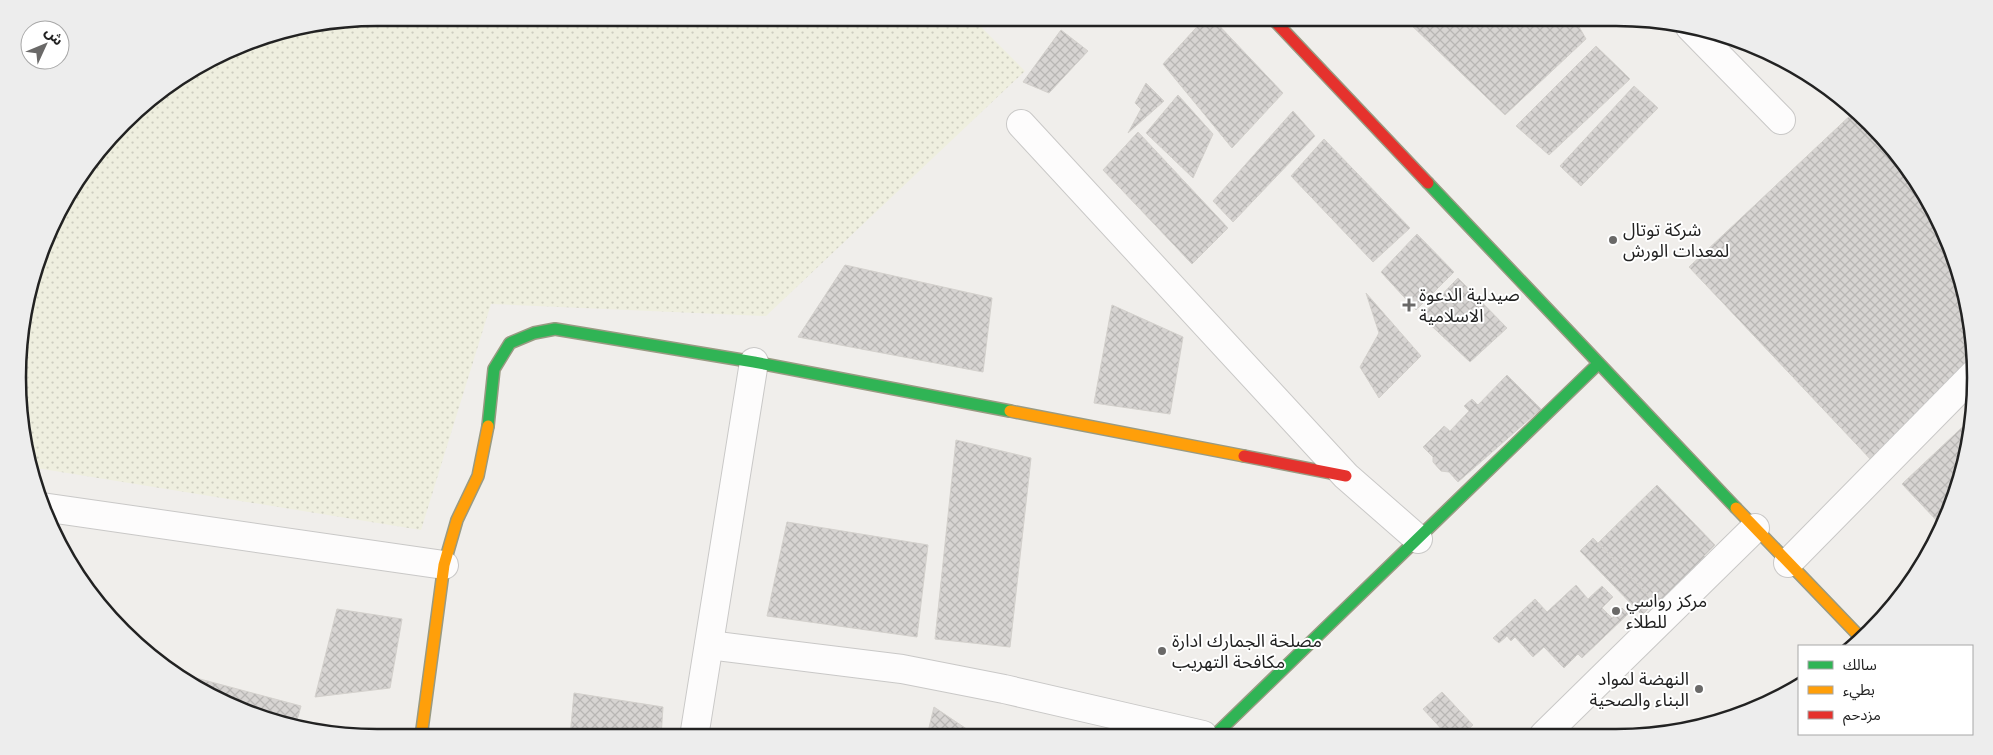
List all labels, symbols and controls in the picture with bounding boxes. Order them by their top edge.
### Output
north arrow [20,20,70,70]
text: ش [41,23,67,49]
place label: شركة توتال لمعدات الورش [1623,218,1729,262]
marker: شركة توتال لمعدات الورش [1607,234,1619,246]
place label: صيدلية الدعوة الاسلامية [1419,283,1520,327]
marker: صيدلية الدعوة الاسلامية [1403,299,1415,311]
place label: مركز رواسي للطلاء [1626,589,1707,633]
marker: مركز رواسي للطلاء [1610,605,1622,617]
place label: مصلحة الجمارك ادارة مكافحة التهريب [1172,629,1322,673]
marker: مصلحة الجمارك ادارة مكافحة التهريب [1156,645,1168,657]
legend [1798,645,1973,735]
text: سالك [1843,655,1877,674]
place label: النهضة لمواد البناء والصحية [1589,667,1689,711]
text: بطيء [1843,680,1875,701]
marker: النهضة لمواد البناء والصحية [1693,683,1705,695]
text: مزدحم [1843,705,1881,726]

